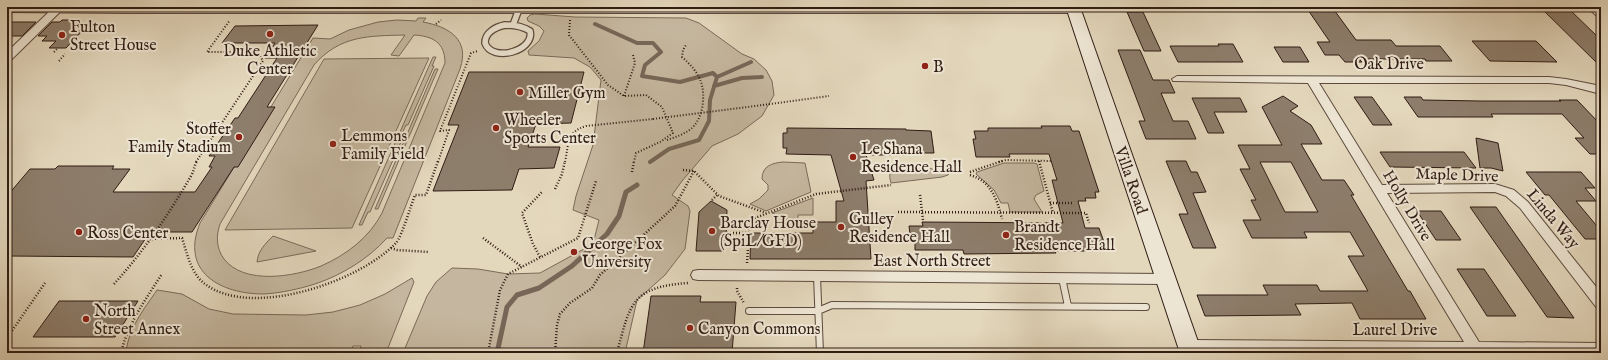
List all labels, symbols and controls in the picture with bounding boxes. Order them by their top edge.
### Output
place label: Fulton Street House [70,18,157,56]
marker: Duke Athletic Center [265,29,275,39]
marker: Fulton Street House [57,30,67,40]
place label: Duke Athletic Center [223,42,317,80]
street label: Oak Drive [1354,55,1424,75]
place label: B [933,58,944,78]
marker: B [920,61,930,71]
place label: Miller Gym [528,84,606,104]
marker: Miller Gym [515,87,525,97]
place label: Wheeler Sports Center [504,111,596,149]
place label: Stoffer Family Stadium [128,120,231,158]
marker: Wheeler Sports Center [491,123,501,133]
place label: Lemmons Family Field [341,127,425,165]
marker: Stoffer Family Stadium [234,132,244,142]
marker: Lemmons Family Field [328,139,338,149]
place label: Le Shana Residence Hall [861,140,962,178]
street label: Villa Road [1109,143,1151,217]
marker: Le Shana Residence Hall [848,152,858,162]
street label: Maple Drive [1415,165,1499,187]
street label: Holly Drive [1377,167,1435,245]
street label: Linda Way [1522,185,1583,253]
place label: Gulley Residence Hall [849,210,950,248]
place label: Barclay House (SpiL/GFD) [720,214,816,252]
place label: Brandt Residence Hall [1014,218,1115,256]
marker: Gulley Residence Hall [836,222,846,232]
place label: Ross Center [87,224,169,244]
marker: Barclay House (SpiL/GFD) [707,226,717,236]
marker: Ross Center [74,227,84,237]
marker: Brandt Residence Hall [1001,230,1011,240]
place label: George Fox University [582,235,663,273]
marker: George Fox University [569,247,579,257]
street label: East North Street [873,252,991,272]
place label: North Street Annex [94,302,180,340]
marker: North Street Annex [81,314,91,324]
place label: Canyon Commons [698,320,821,340]
street label: Laurel Drive [1353,321,1437,341]
marker: Canyon Commons [685,323,695,333]

